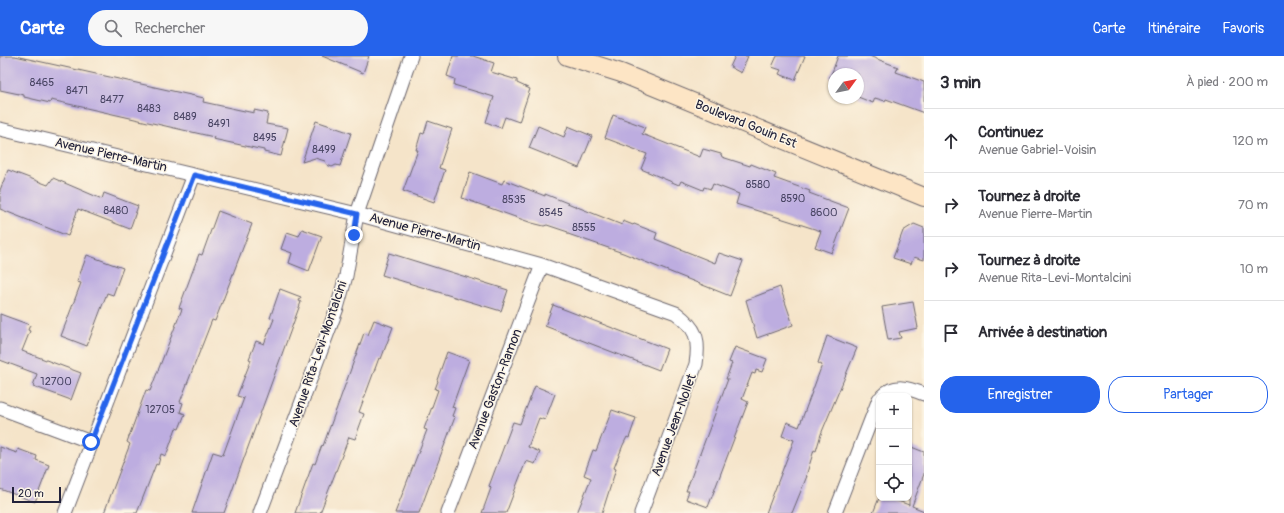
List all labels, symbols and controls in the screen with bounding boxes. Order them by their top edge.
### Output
search box [88,10,368,46]
text: Carte [20,16,64,40]
icon: search [102,17,124,39]
text: Rechercher [134,19,205,38]
text: Carte [1093,20,1125,37]
text: Itinéraire [1147,20,1200,37]
text: Favoris [1222,20,1264,37]
north arrow [828,68,864,104]
text: 3 min [940,72,981,93]
text: À pied · 200 m [1186,74,1268,90]
house number: 8465 [30,76,54,89]
house number: 8471 [66,84,88,97]
house number: 8477 [100,93,124,106]
street label: Boulevard Gouin Est [693,96,800,152]
house number: 8483 [137,102,161,115]
house number: 8489 [173,110,197,123]
house number: 8491 [208,117,230,130]
text: Continuez [978,123,1043,142]
icon: ahead [940,130,962,152]
house number: 8495 [253,131,277,144]
text: 120 m [1232,133,1268,149]
street label: Avenue Pierre-Martin [53,134,169,176]
text: Avenue Gabriel-Voisin [978,142,1096,158]
house number: 8499 [312,143,336,156]
house number: 8580 [746,178,770,191]
text: Tournez à droite [978,187,1080,206]
house number: 8590 [781,192,805,205]
house number: 8535 [502,193,526,206]
icon: right [940,194,962,216]
text: 70 m [1238,197,1268,213]
house number: 8480 [104,204,128,217]
house number: 8545 [539,206,563,219]
house number: 8600 [811,206,837,219]
text: Avenue Pierre-Martin [978,206,1092,222]
street label: Avenue Pierre-Martin [368,209,482,255]
house number: 8555 [572,221,596,234]
route end [345,226,363,244]
text: Tournez à droite [978,251,1080,270]
icon: right [940,258,962,280]
text: 10 m [1240,261,1268,277]
text: Avenue Rita-Levi-Montalcini [978,270,1131,286]
street label: Avenue Rita-Levi-Montalcini [286,279,350,429]
icon: arrive [940,322,962,344]
text: Arrivée à destination [978,323,1107,342]
street label: Avenue Gaston-Ramon [465,327,525,451]
street label: Avenue Jean-Nollet [648,371,700,478]
house number: 12700 [40,375,72,388]
button: Enregistrer [940,376,1100,413]
button: Partager [1108,376,1268,413]
map controls [876,393,912,501]
button: + [876,393,912,429]
house number: 12705 [145,403,175,416]
button: − [876,429,912,465]
route start [82,433,100,451]
button: locate [876,465,912,501]
scale bar [12,485,61,504]
text: 20 m [18,487,44,500]

